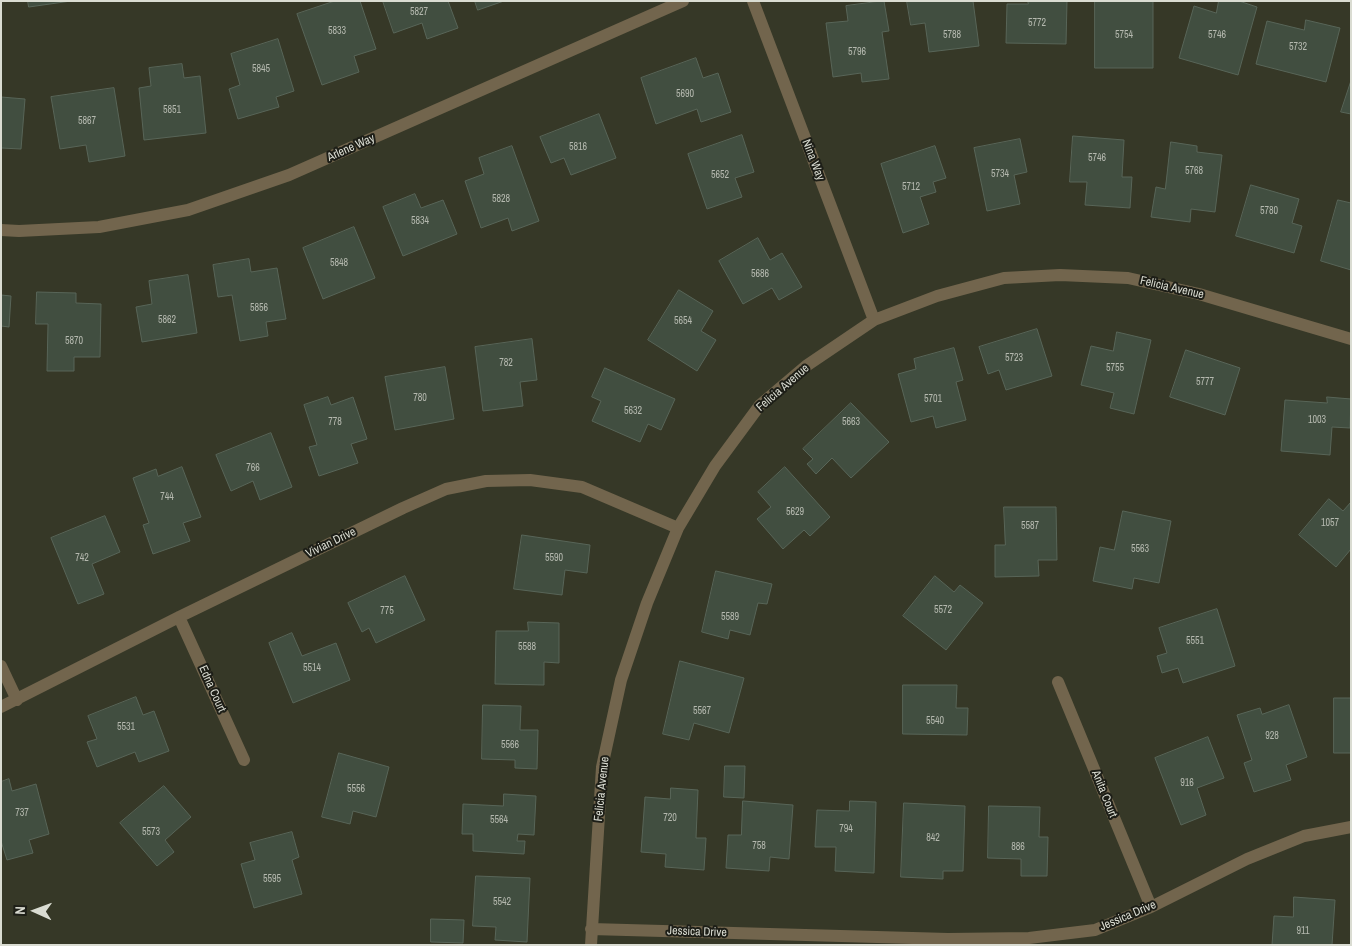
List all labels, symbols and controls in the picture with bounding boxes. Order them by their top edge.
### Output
house number: 5827 [410,6,428,18]
house number: 5772 [1028,17,1046,29]
house number: 5833 [328,25,346,37]
house number: 5788 [943,29,961,41]
house number: 5754 [1115,29,1133,41]
house number: 5746 [1208,29,1226,41]
house number: 5732 [1289,41,1307,53]
house number: 5796 [848,46,866,58]
house number: 5845 [252,63,270,75]
house number: 5690 [676,88,694,100]
house number: 5851 [163,104,181,116]
house number: 5867 [78,115,96,127]
street label: Arlene Way [325,131,377,165]
street label: Nina Way [799,137,827,183]
house number: 5816 [569,141,587,153]
house number: 5746 [1088,152,1106,164]
house number: 5768 [1185,165,1203,177]
house number: 5734 [991,168,1009,180]
house number: 5652 [711,169,729,181]
house number: 5712 [902,181,920,193]
house number: 5828 [492,193,510,205]
house number: 5780 [1260,205,1278,217]
house number: 5834 [411,215,429,227]
house number: 5848 [330,257,348,269]
house number: 5686 [751,268,769,280]
street label: Felicia Avenue [1139,274,1205,302]
house number: 5856 [250,302,268,314]
house number: 5862 [158,314,176,326]
house number: 5654 [674,315,692,327]
house number: 5870 [65,335,83,347]
house number: 5723 [1005,352,1023,364]
house number: 782 [499,357,513,369]
street label: Felicia Avenue [754,361,812,415]
house number: 5755 [1106,362,1124,374]
house number: 5777 [1196,376,1214,388]
house number: 780 [413,392,427,404]
house number: 5701 [924,393,942,405]
house number: 5632 [624,405,642,417]
house number: 1003 [1308,414,1326,426]
house number: 778 [328,416,342,428]
house number: 5663 [842,416,860,428]
house number: 766 [246,462,260,474]
house number: 744 [160,491,174,503]
house number: 5629 [786,506,804,518]
house number: 1057 [1321,517,1339,529]
house number: 5587 [1021,520,1039,532]
street label: Vivian Drive [304,525,358,561]
house number: 5563 [1131,543,1149,555]
house number: 742 [75,552,89,564]
house number: 5590 [545,552,563,564]
house number: 5572 [934,604,952,616]
house number: 775 [380,605,394,617]
house number: 5589 [721,611,739,623]
house number: 5551 [1186,635,1204,647]
house number: 5588 [518,641,536,653]
house number: 5514 [303,662,321,674]
street label: Edna Court [195,663,229,715]
house number: 5567 [693,705,711,717]
house number: 5540 [926,715,944,727]
house number: 5531 [117,721,135,733]
house number: 928 [1265,730,1279,742]
house number: 5566 [501,739,519,751]
street label: Felicia Avenue [591,756,613,822]
street label: Anita Court [1088,768,1120,820]
house number: 916 [1180,777,1194,789]
house number: 5556 [347,783,365,795]
house number: 737 [15,807,29,819]
house number: 720 [663,812,677,824]
house number: 5564 [490,814,508,826]
house number: 794 [839,823,853,835]
house number: 5573 [142,826,160,838]
house number: 842 [926,832,940,844]
house number: 758 [752,840,766,852]
house number: 886 [1011,841,1025,853]
house number: 5595 [263,873,281,885]
north arrow [10,886,60,936]
house number: 5542 [493,896,511,908]
street label: Jessica Drive [1098,898,1158,934]
text: N [11,906,29,915]
street label: Jessica Drive [667,924,727,940]
house number: 911 [1296,925,1310,937]

